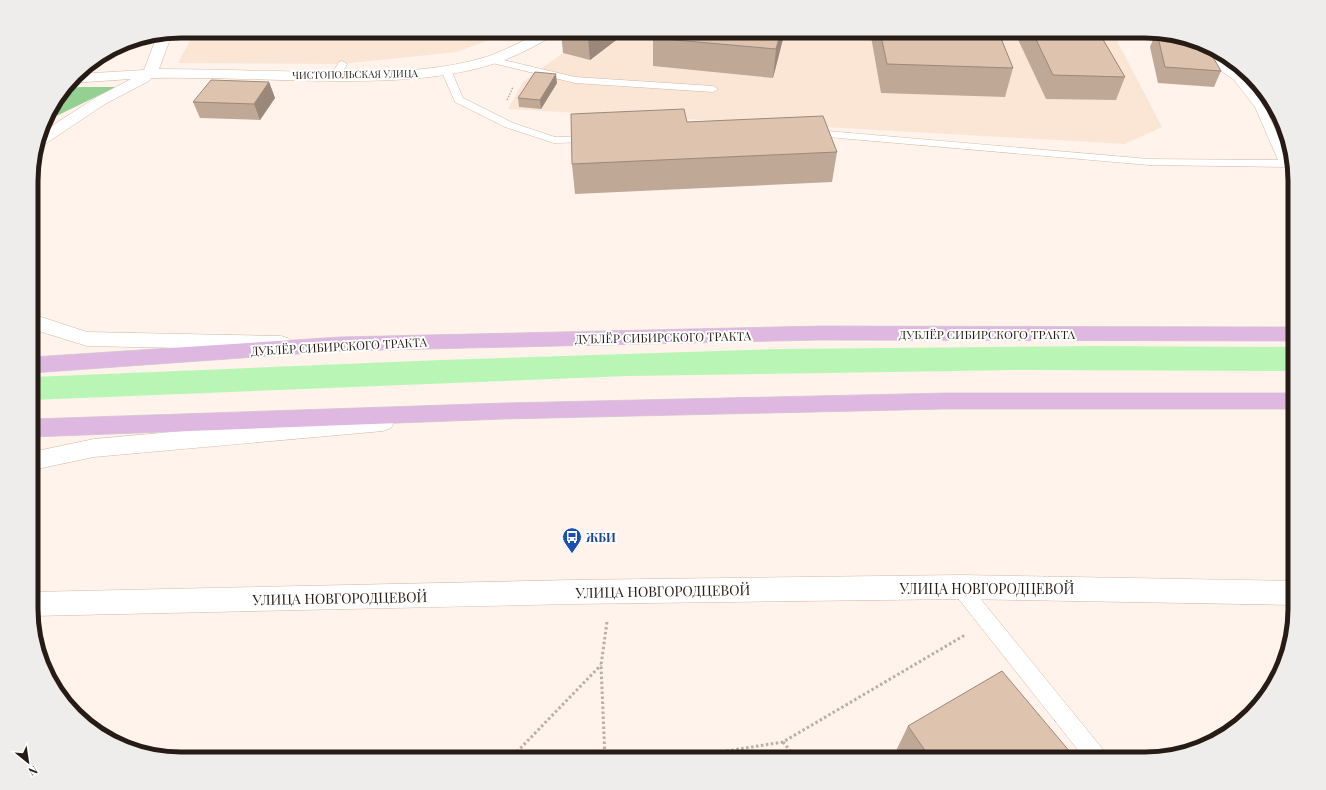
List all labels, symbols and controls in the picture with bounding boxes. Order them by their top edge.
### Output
street label: ЧИСТОПОЛЬСКАЯ УЛИЦА [292,66,419,82]
street label: ДУБЛЁР СИБИРСКОГО ТРАКТА [899,326,1076,342]
street label: ДУБЛЁР СИБИРСКОГО ТРАКТА [575,327,752,347]
street label: ДУБЛЁР СИБИРСКОГО ТРАКТА [251,333,428,359]
bus stop icon: ЖБИ [561,526,583,554]
place label: ЖБИ [585,529,616,545]
street label: УЛИЦА НОВГОРОДЦЕВОЙ [899,579,1074,598]
street label: УЛИЦА НОВГОРОДЦЕВОЙ [575,580,751,602]
street label: УЛИЦА НОВГОРОДЦЕВОЙ [252,587,428,609]
north arrow [8,742,48,782]
text: N [26,763,40,780]

